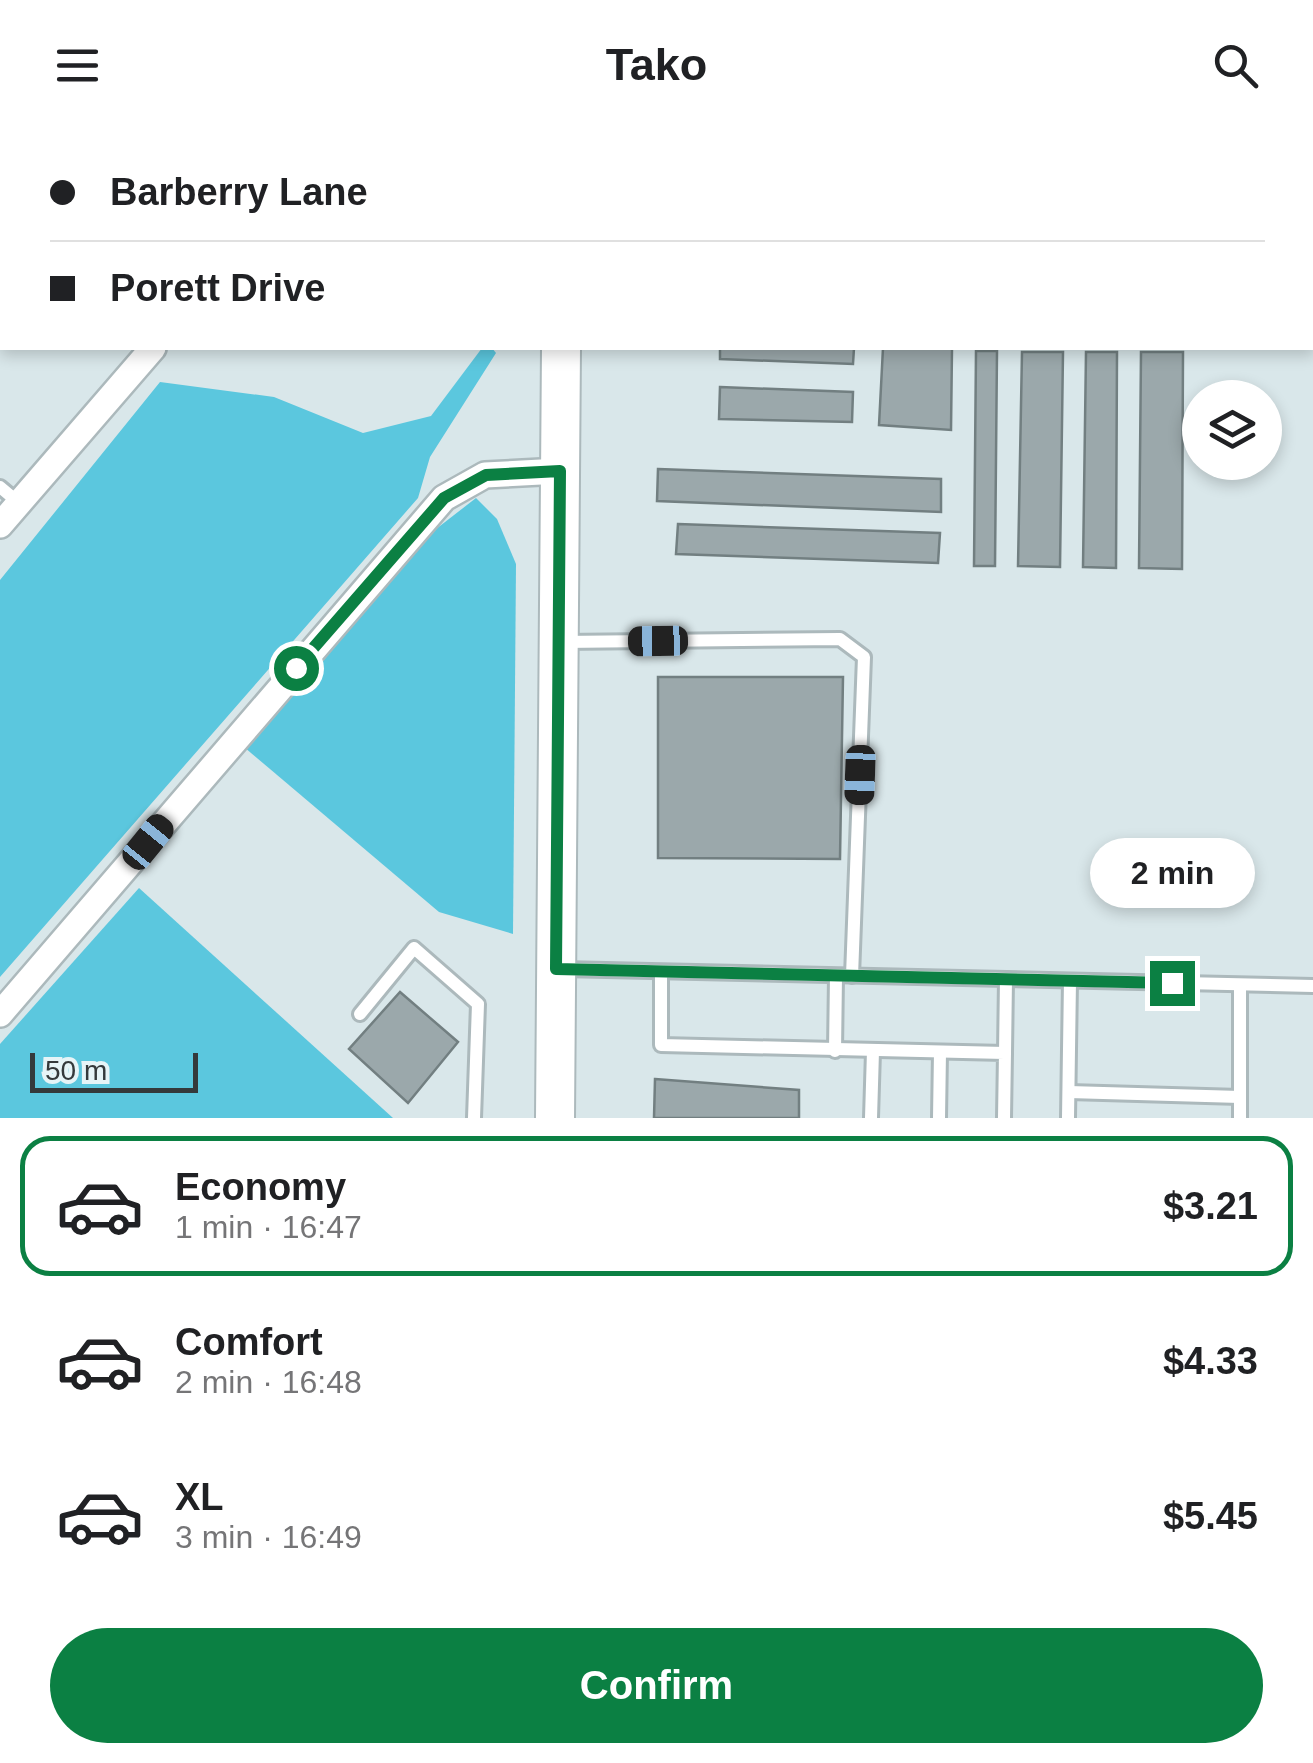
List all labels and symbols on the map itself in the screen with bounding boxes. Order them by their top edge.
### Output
car [628,625,688,657]
route start [274,646,319,691]
car [844,744,876,806]
car [117,809,179,875]
callout: 2 min [1090,838,1254,908]
route end [1150,961,1195,1006]
scale bar [30,1048,198,1093]

